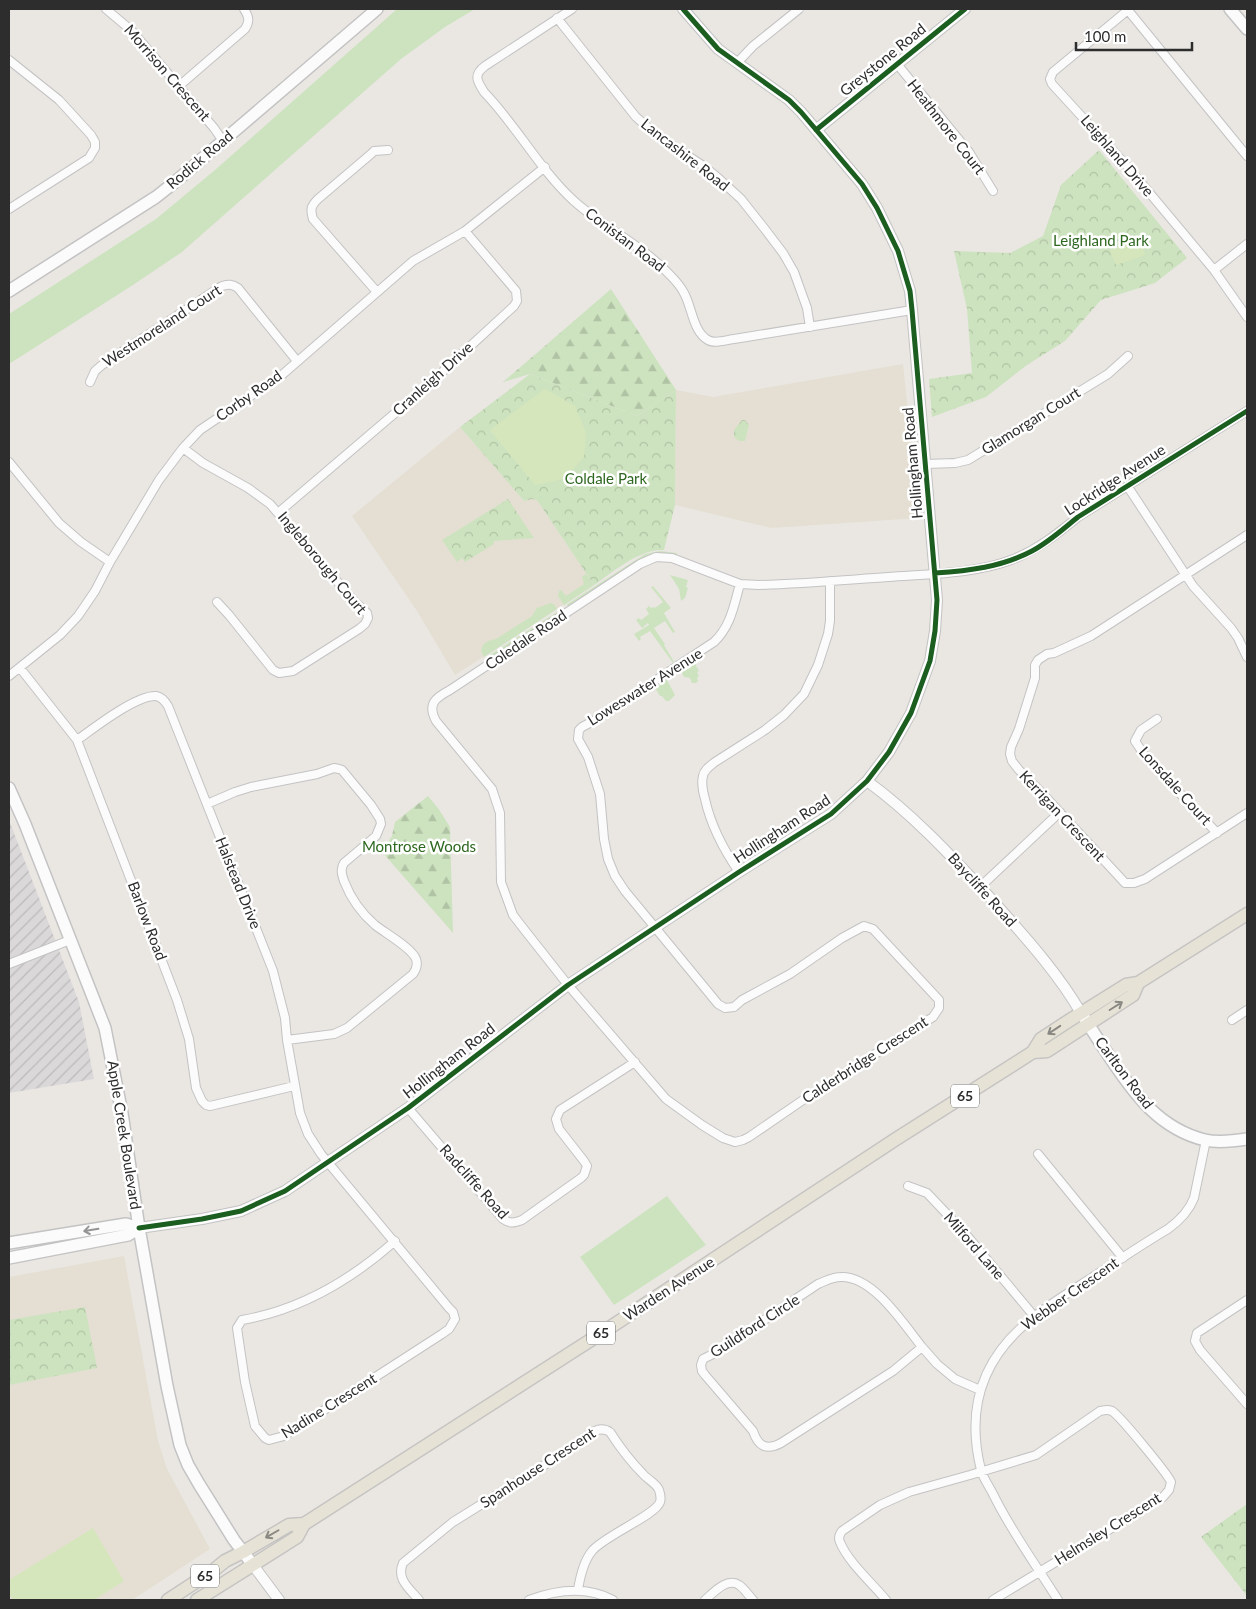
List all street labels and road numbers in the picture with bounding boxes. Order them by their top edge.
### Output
street label: Greystone Road [836,19,929,99]
street label: Morrison Crescent [121,20,215,125]
street label: Heathmore Court [904,75,990,178]
street label: Leighland Drive [1077,111,1158,200]
street label: Lancashire Road [638,114,733,194]
street label: Rodick Road [162,126,236,192]
street label: Conistan Road [582,203,669,275]
street label: Westmoreland Court [99,280,225,370]
street label: Cranleigh Drive [388,337,476,419]
street label: Corby Road [212,366,285,424]
street label: Glamorgan Court [978,382,1084,458]
street label: Hollingham Road [898,407,926,520]
street label: Lockridge Avenue [1061,440,1168,518]
street label: Ingleborough Court [275,507,371,618]
street label: Coledale Road [481,605,570,673]
street label: Loweswater Avenue [584,643,705,729]
street label: Lonsdale Court [1136,742,1216,829]
street label: Kerrigan Crescent [1016,766,1110,865]
street label: Hollingham Road [730,790,833,866]
street label: Halstead Drive [212,834,266,931]
street label: Baycliffe Road [945,849,1021,930]
street label: Barlow Road [125,879,171,963]
street label: Calderbridge Crescent [798,1011,931,1107]
street label: Hollingham Road [399,1019,498,1102]
street label: Carlton Road [1092,1033,1158,1112]
street label: Apple Creek Boulevard [104,1059,146,1211]
road number: 65 [951,1084,979,1108]
street label: Radcliffe Road [437,1140,513,1222]
street label: Milford Lane [941,1208,1009,1283]
street label: Warden Avenue [620,1252,717,1324]
street label: Webber Crescent [1017,1253,1122,1333]
street label: Guildford Circle [706,1290,803,1361]
road number: 65 [587,1322,615,1345]
street label: Nadine Crescent [278,1368,380,1442]
street label: Spanhouse Crescent [476,1423,599,1511]
street label: Helmsley Crescent [1051,1488,1165,1568]
road number: 65 [191,1564,219,1588]

